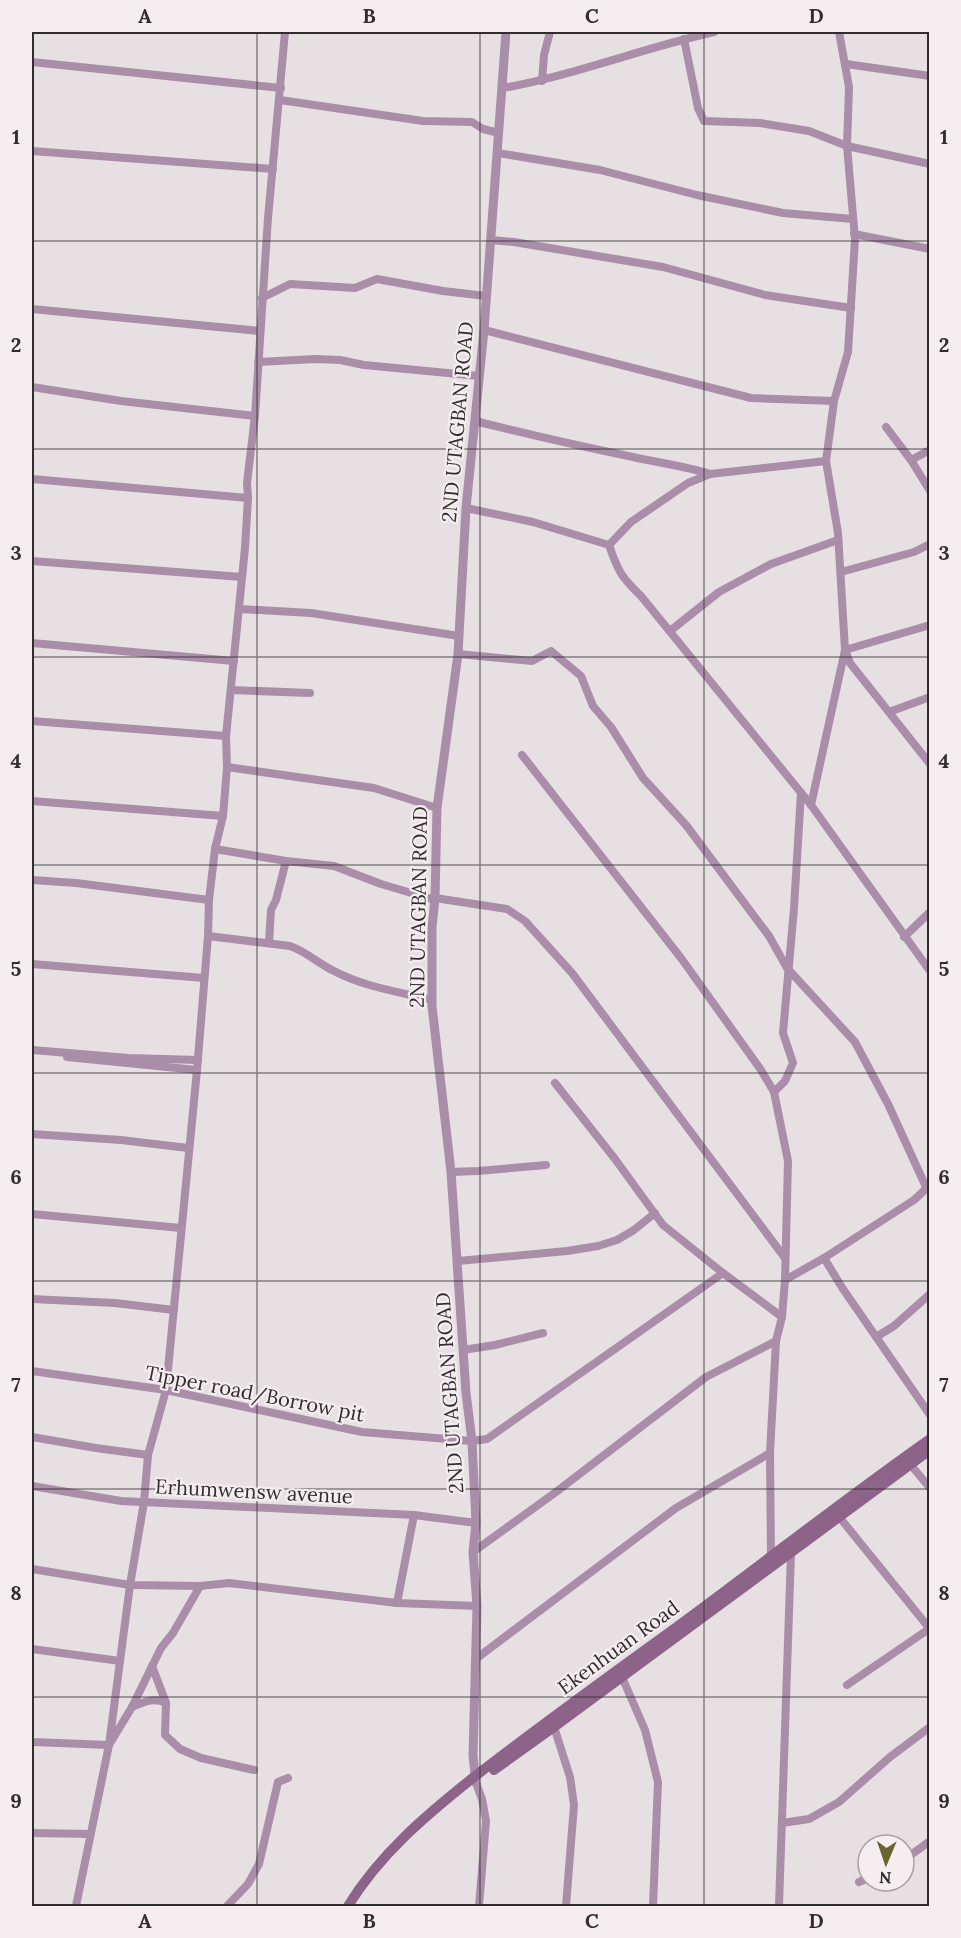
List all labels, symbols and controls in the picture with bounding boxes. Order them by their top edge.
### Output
text: A [138,3,152,28]
text: B [362,3,376,28]
text: C [585,3,599,28]
text: D [808,3,824,28]
text: 1 [12,124,20,149]
text: 1 [940,124,948,149]
street label: 2ND UTAGBAN ROAD [436,320,478,524]
text: 2 [11,332,21,357]
text: 2 [939,332,949,357]
text: 3 [10,540,22,565]
text: 3 [938,540,950,565]
text: 4 [11,748,22,773]
text: 4 [939,748,950,773]
street label: 2ND UTAGBAN ROAD [404,806,432,1008]
text: 5 [11,956,22,981]
text: 5 [939,956,950,981]
text: 6 [10,1164,22,1189]
text: 6 [938,1164,950,1189]
street label: 2ND UTAGBAN ROAD [429,1292,469,1494]
street label: Tipper road/Borrow pit [143,1359,367,1428]
text: 7 [11,1372,21,1397]
text: 7 [939,1372,949,1397]
street label: Erhumwensw avenue [155,1473,354,1509]
text: 8 [10,1580,22,1605]
text: 8 [938,1580,950,1605]
street label: Ekenhuan Road [552,1595,684,1699]
text: 9 [10,1788,22,1813]
text: 9 [938,1788,950,1813]
north arrow [856,1833,916,1893]
text: N [879,1868,892,1888]
text: A [138,1908,152,1933]
text: B [362,1908,376,1933]
text: C [585,1908,599,1933]
text: D [808,1908,824,1933]

